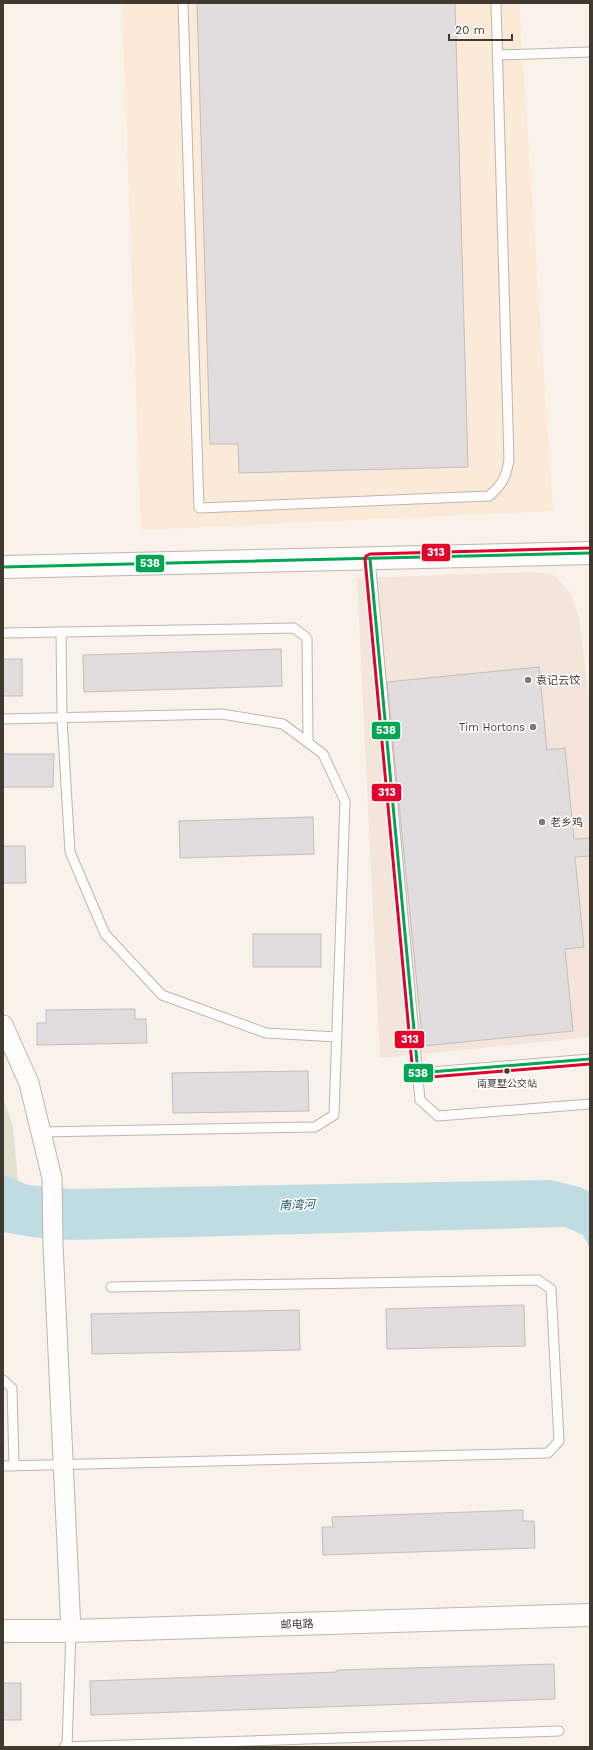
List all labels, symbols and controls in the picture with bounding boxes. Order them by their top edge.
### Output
scale bar [449,16,512,42]
text: 20 m [455,23,485,37]
line badge: 313 [421,543,451,562]
text: 313 [427,546,445,559]
line badge: 538 [135,554,165,573]
text: 538 [140,557,160,570]
place label: 袁记云饺 [536,674,580,687]
marker: 袁记云饺 [523,675,533,685]
line badge: 538 [371,721,401,740]
place label: Tim Hortons [459,721,525,734]
marker: Tim Hortons [528,722,538,732]
text: 538 [376,724,396,737]
line badge: 313 [371,783,402,802]
text: 313 [378,786,396,799]
place label: 老乡鸡 [550,816,583,829]
marker: 老乡鸡 [537,817,547,827]
line badge: 313 [394,1030,425,1049]
text: 313 [401,1033,419,1046]
line badge: 538 [403,1063,434,1083]
marker: 南夏墅公交站 [502,1066,512,1076]
text: 538 [408,1067,428,1080]
place label: 南夏墅公交站 [477,1078,537,1089]
water label: 南湾河 [279,1197,317,1213]
street label: 邮电路 [280,1617,314,1632]

